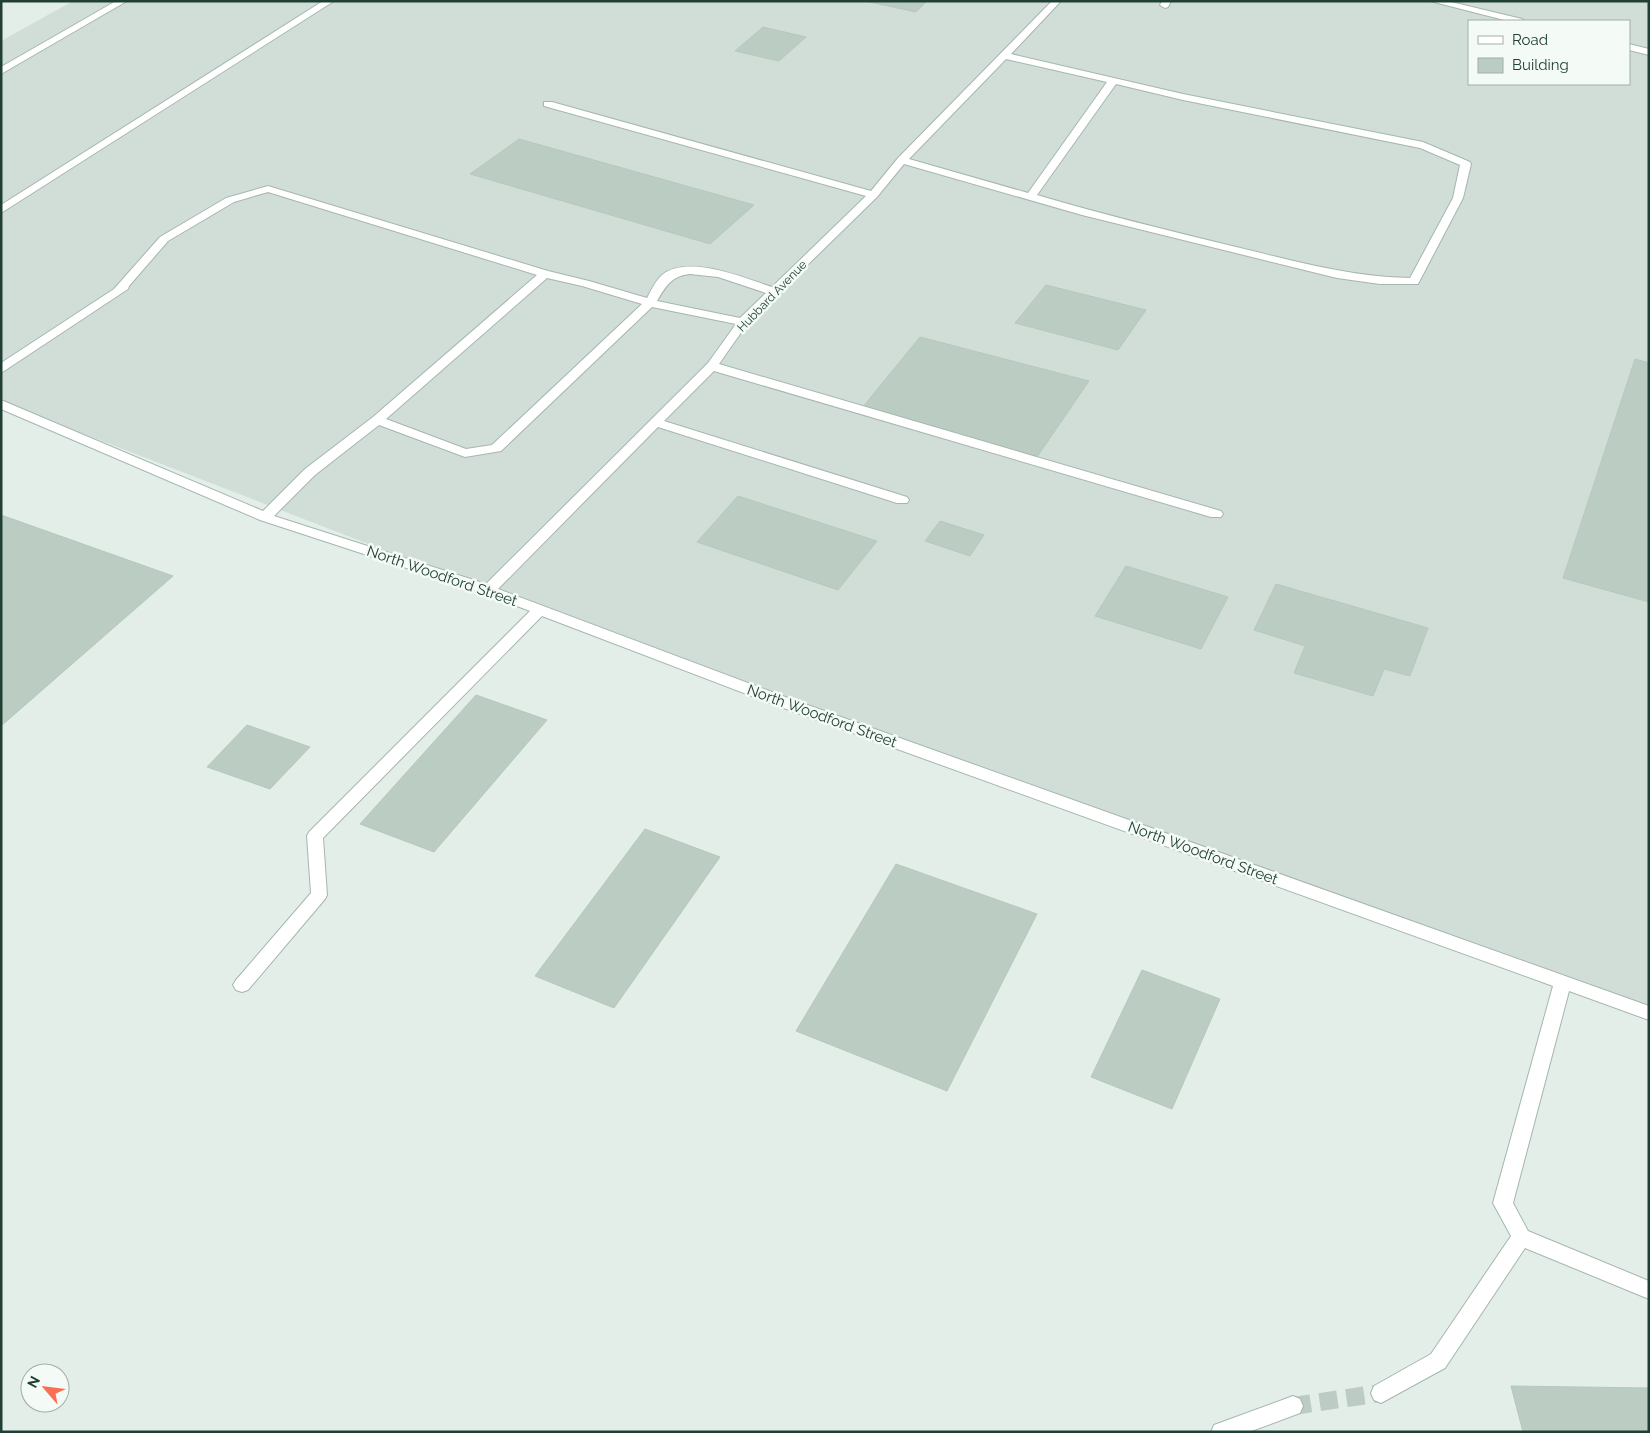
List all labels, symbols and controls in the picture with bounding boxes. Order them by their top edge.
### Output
legend [1468,20,1630,85]
text: Road [1512,31,1548,49]
text: Building [1512,56,1569,74]
street label: Hubbard Avenue [734,257,810,335]
street label: North Woodford Street [364,542,520,610]
street label: North Woodford Street [745,681,899,751]
street label: North Woodford Street [1126,818,1280,888]
north arrow [20,1363,70,1413]
text: N [24,1373,43,1390]

